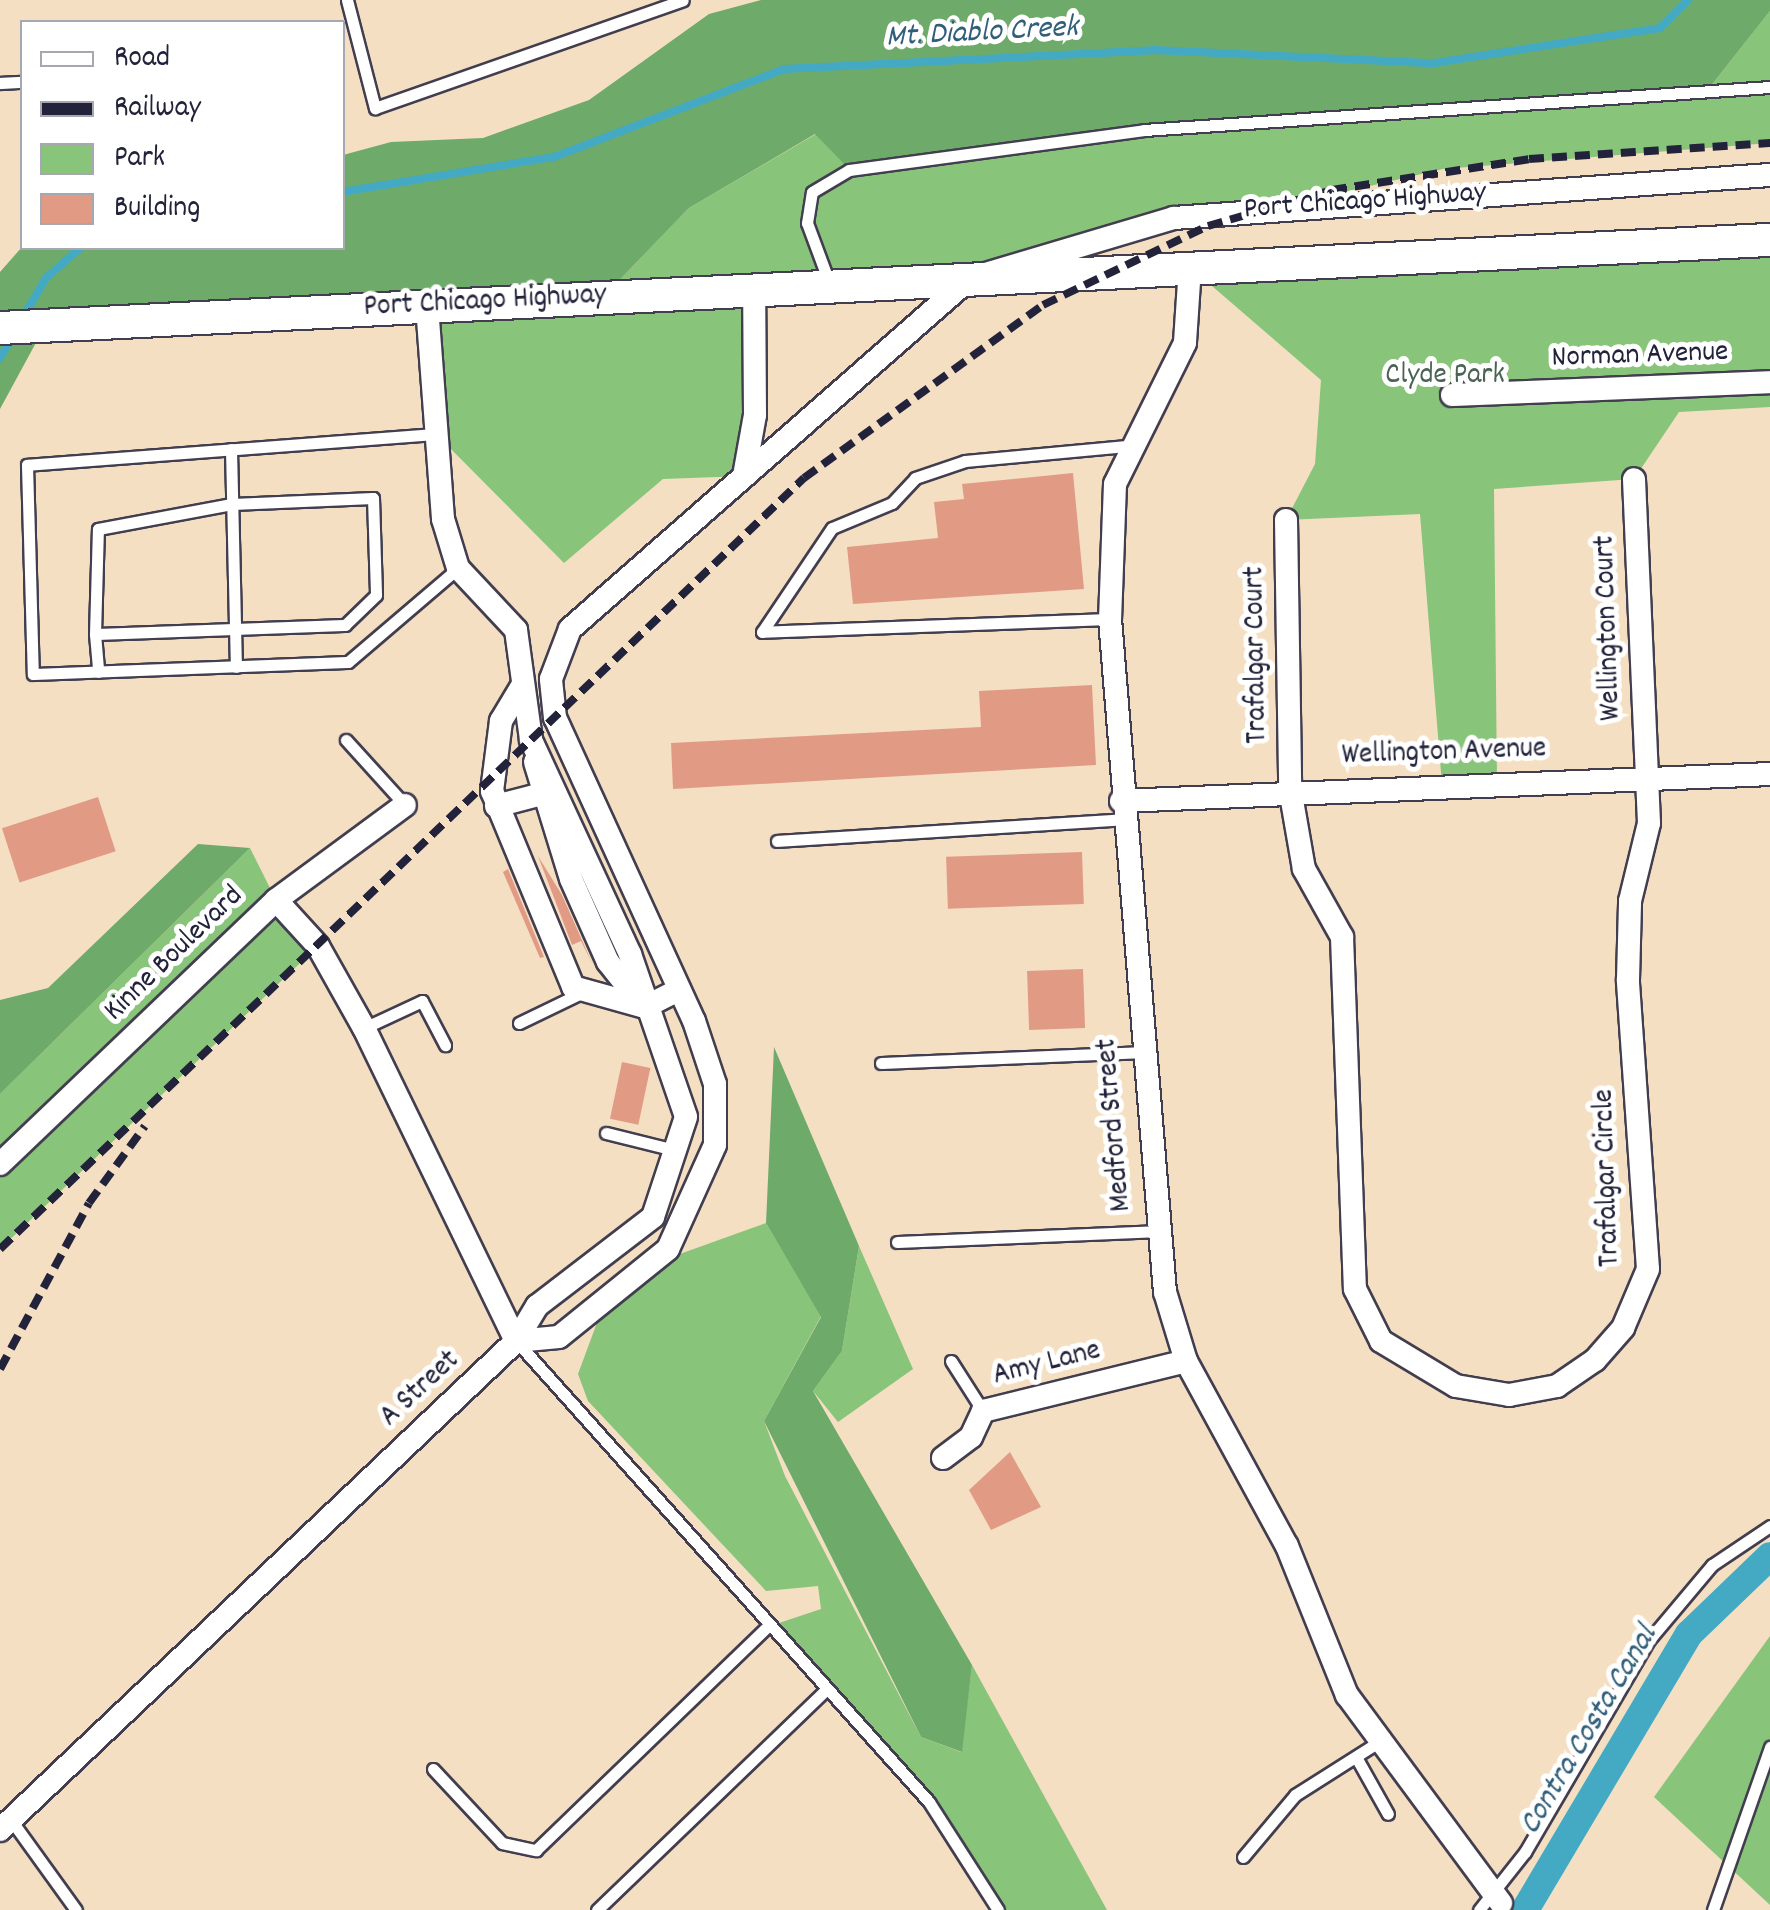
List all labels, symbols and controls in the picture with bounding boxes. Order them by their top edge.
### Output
water label: Mt. Diablo Creek [885,10,1079,58]
legend [20,20,345,250]
text: Road [114,38,170,81]
text: Railway [114,88,201,131]
text: Park [114,138,165,181]
street label: Port Chicago Highway [1243,177,1487,229]
text: Building [114,188,200,231]
street label: Port Chicago Highway [363,279,607,327]
street label: Norman Avenue [1551,336,1729,378]
park label: Clyde Park [1385,359,1505,395]
street label: Wellington Court [1589,535,1631,721]
street label: Trafalgar Court [1238,566,1278,744]
street label: Wellington Avenue [1341,732,1547,776]
street label: Kinne Boulevard [98,880,252,1030]
street label: Medford Street [1090,1037,1142,1213]
street label: Trafalgar Circle [1588,1088,1630,1268]
street label: Amy Lane [990,1334,1104,1396]
street label: A Street [374,1344,468,1436]
water label: Contra Costa Canal [1513,1620,1667,1842]

